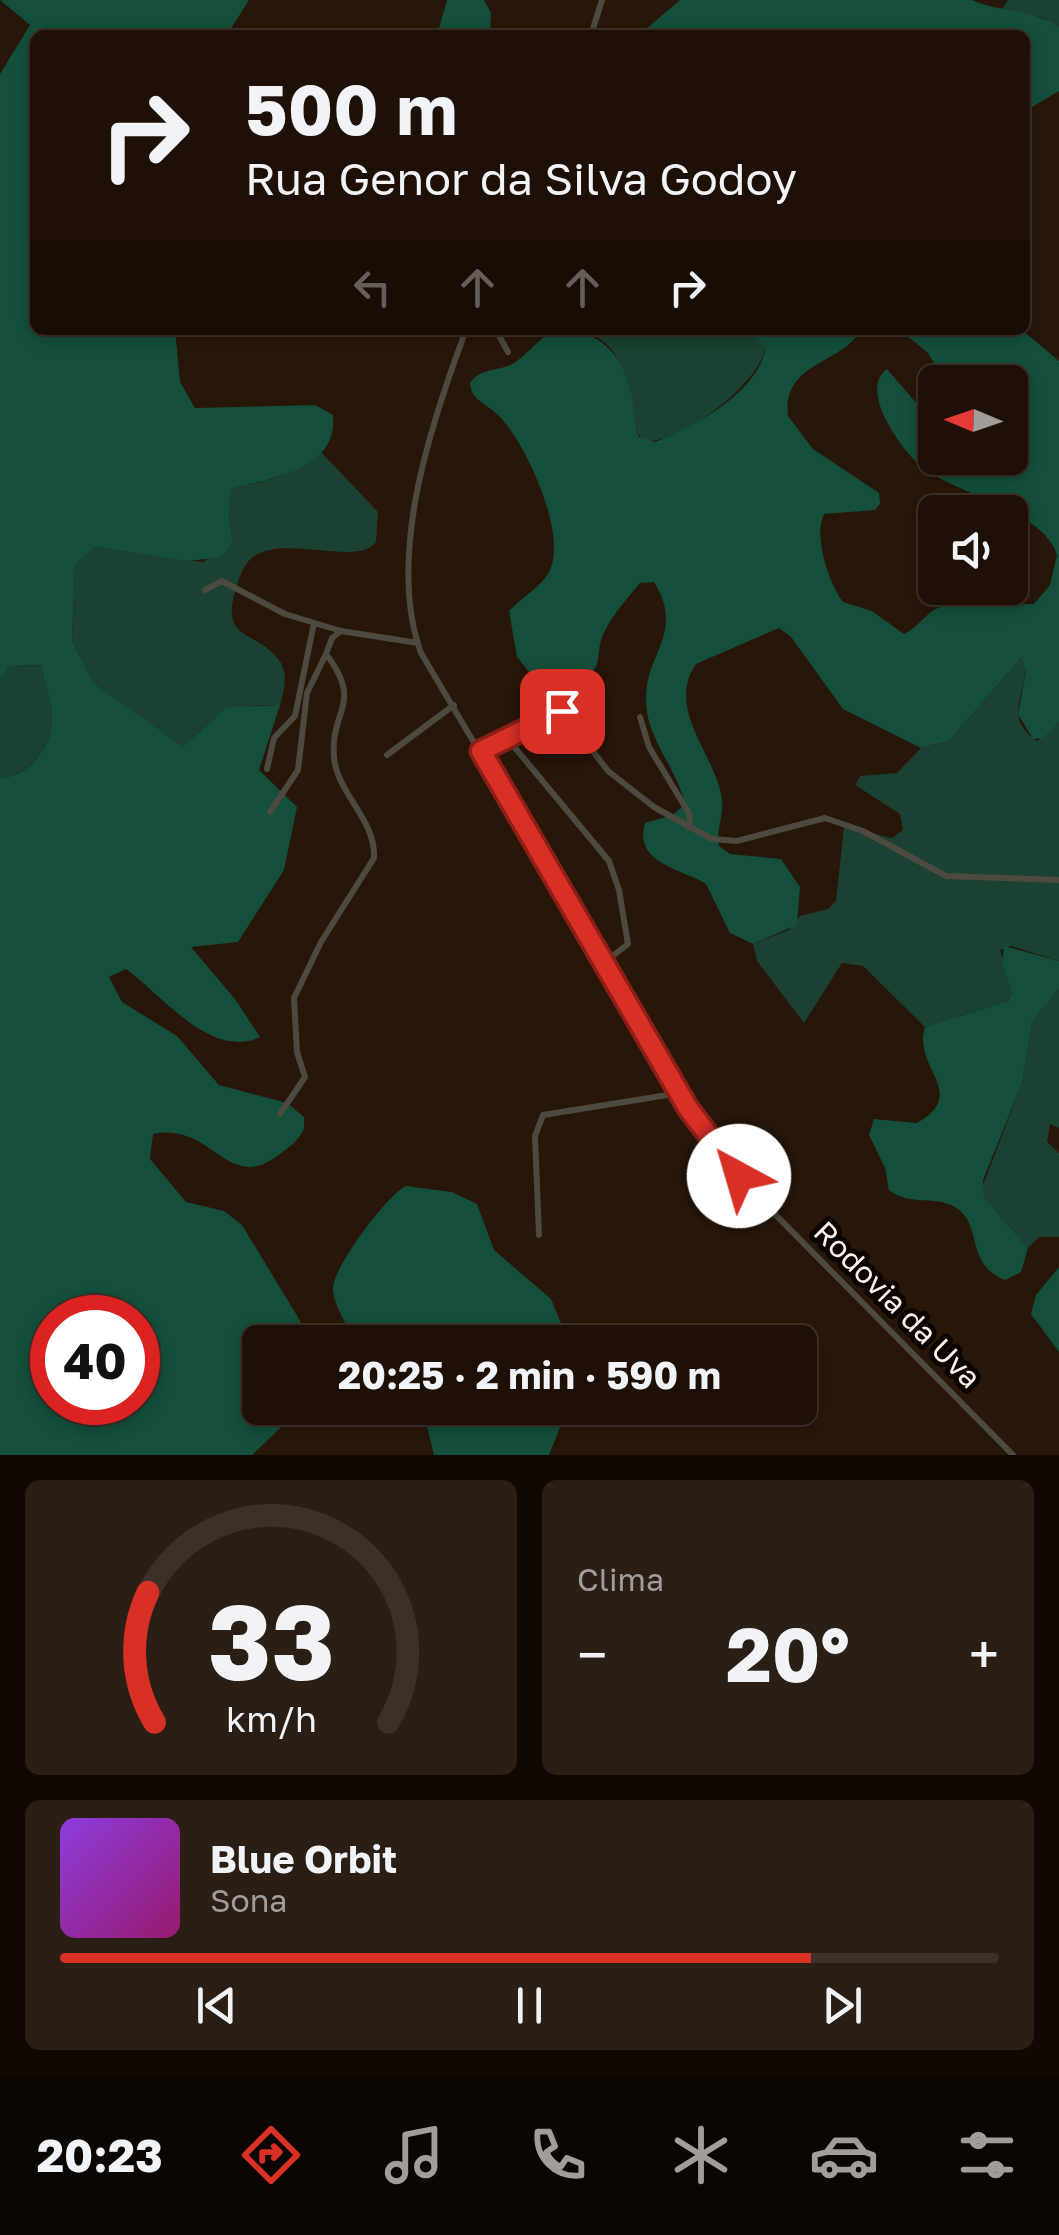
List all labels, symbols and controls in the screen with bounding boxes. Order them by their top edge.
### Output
text: 500 m [245,66,457,150]
icon: right [80,70,210,200]
text: Rua Genor da Silva Godoy [245,151,797,205]
icon: left [345,260,400,315]
icon: ahead [450,260,505,315]
icon: ahead [555,260,610,315]
icon: right [660,260,715,315]
north arrow [918,365,1028,475]
map controls [918,365,1028,605]
button: sound [918,495,1028,605]
pin [520,669,605,754]
icon: arrive [535,684,590,739]
position arrow [687,1124,791,1228]
street label: Rodovia da Uva [807,1213,989,1395]
speed limit sign: 40 [30,1295,160,1425]
text: 20:25 · 2 min · 590 m [338,1352,721,1397]
text: Clima [577,1560,664,1598]
text: 33 [208,1578,334,1703]
text: 20° [726,1608,850,1699]
text: − [577,1621,607,1687]
text: + [969,1621,999,1687]
text: km/h [226,1697,316,1740]
text: Blue Orbit [210,1836,397,1881]
text: Sona [210,1881,287,1919]
icon: previous [189,1978,244,2033]
icon: pause [502,1978,557,2033]
icon: next [815,1978,870,2033]
icon: directions [236,2120,306,2190]
icon: music [379,2120,449,2190]
icon: phone [523,2120,593,2190]
icon: climate [666,2120,736,2190]
icon: car [809,2120,879,2190]
icon: filters [952,2120,1022,2190]
text: 20:23 [37,2128,163,2182]

